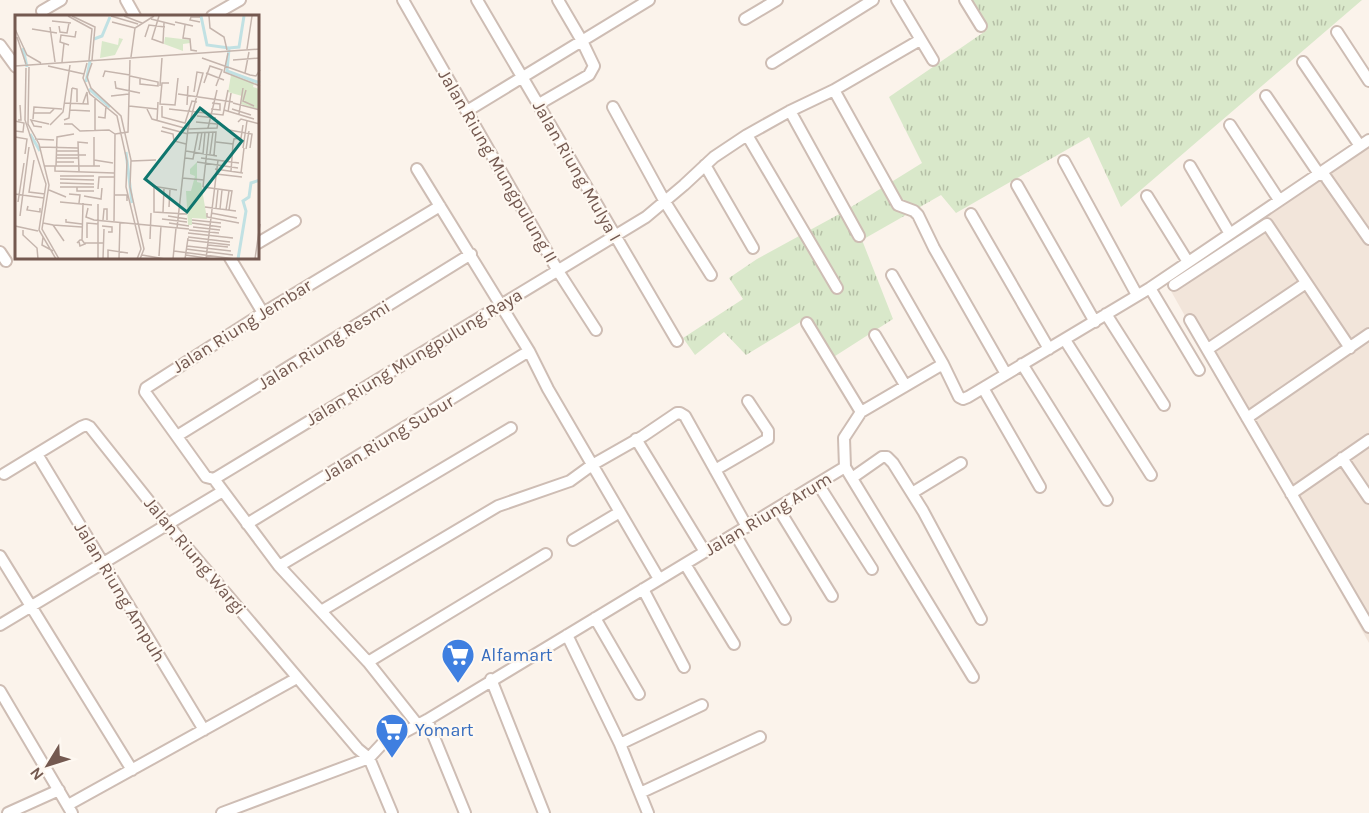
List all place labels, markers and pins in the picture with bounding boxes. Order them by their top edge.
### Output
supermarket icon: Alfamart [440,637,476,684]
place label: Alfamart [481,644,553,666]
supermarket icon: Yomart [374,712,410,759]
place label: Yomart [415,719,474,741]

